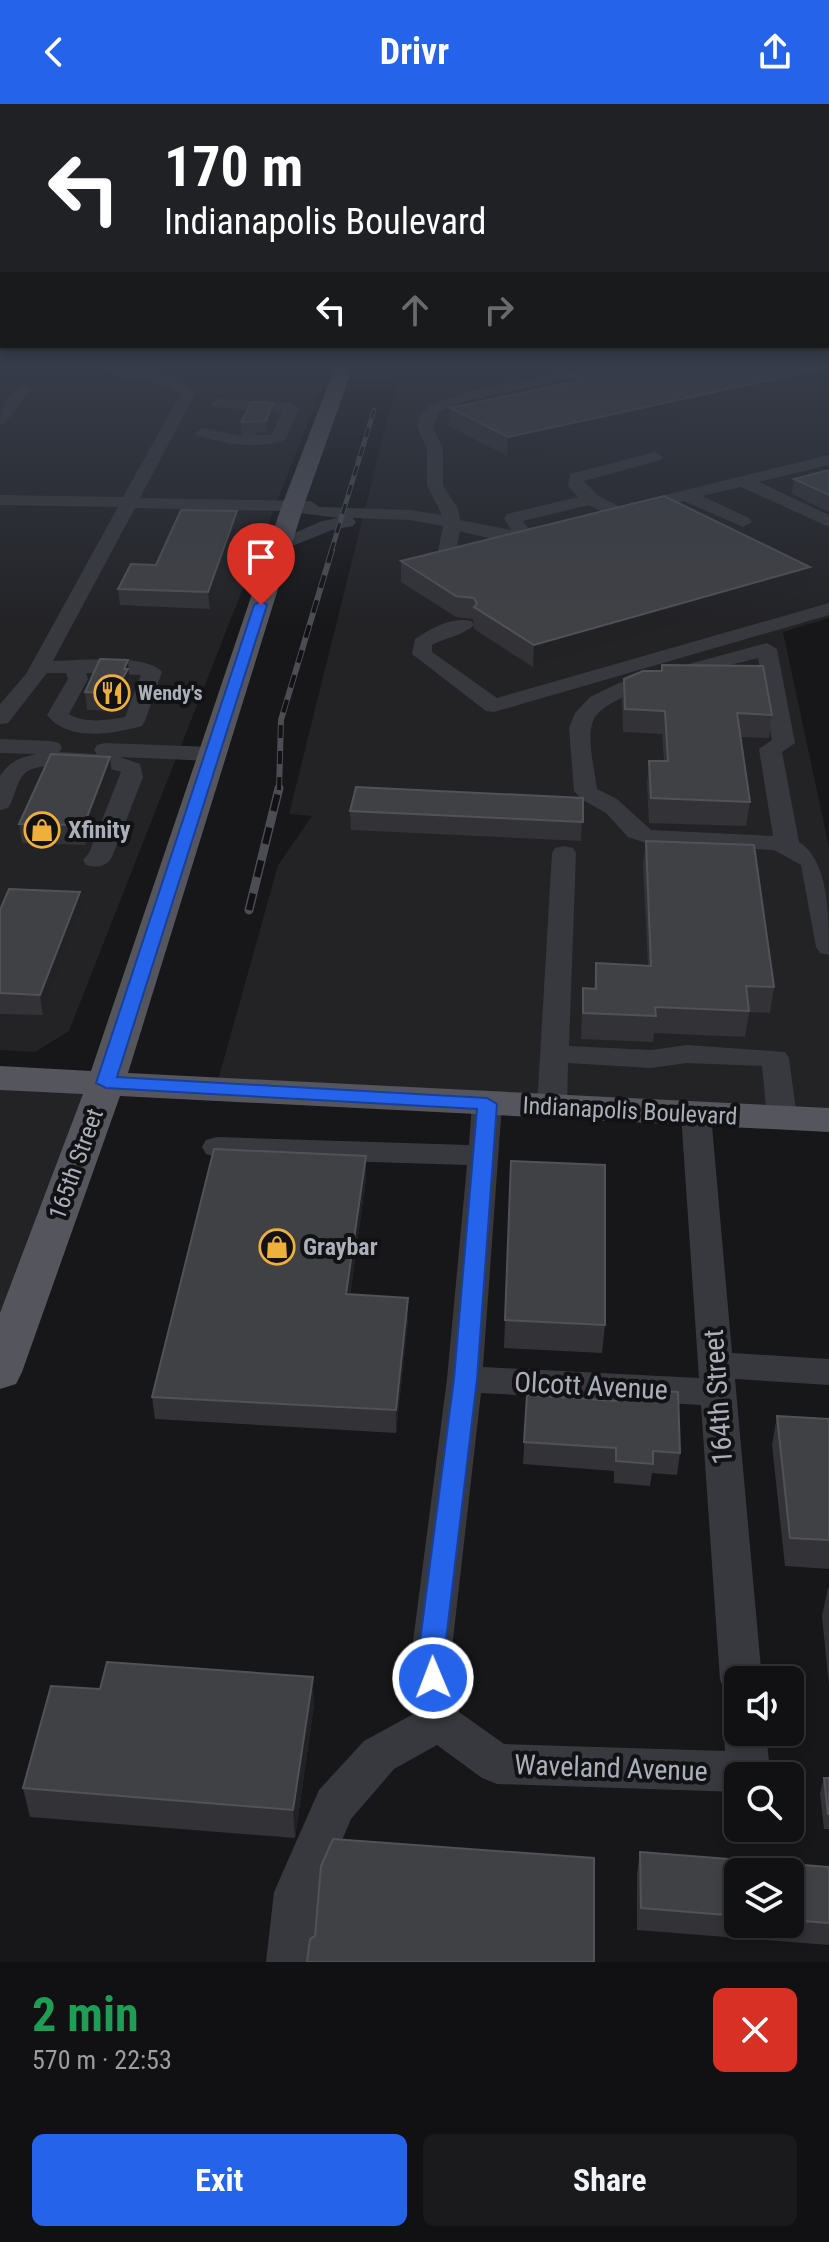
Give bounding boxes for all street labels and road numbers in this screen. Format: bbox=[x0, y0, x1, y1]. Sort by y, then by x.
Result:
street label: Indianapolis Boulevard bbox=[522, 1091, 738, 1131]
street label: 165th Street bbox=[43, 1105, 109, 1223]
street label: 164th Street bbox=[697, 1328, 739, 1466]
street label: Olcott Avenue bbox=[513, 1365, 669, 1407]
street label: Waveland Avenue bbox=[514, 1748, 708, 1788]

